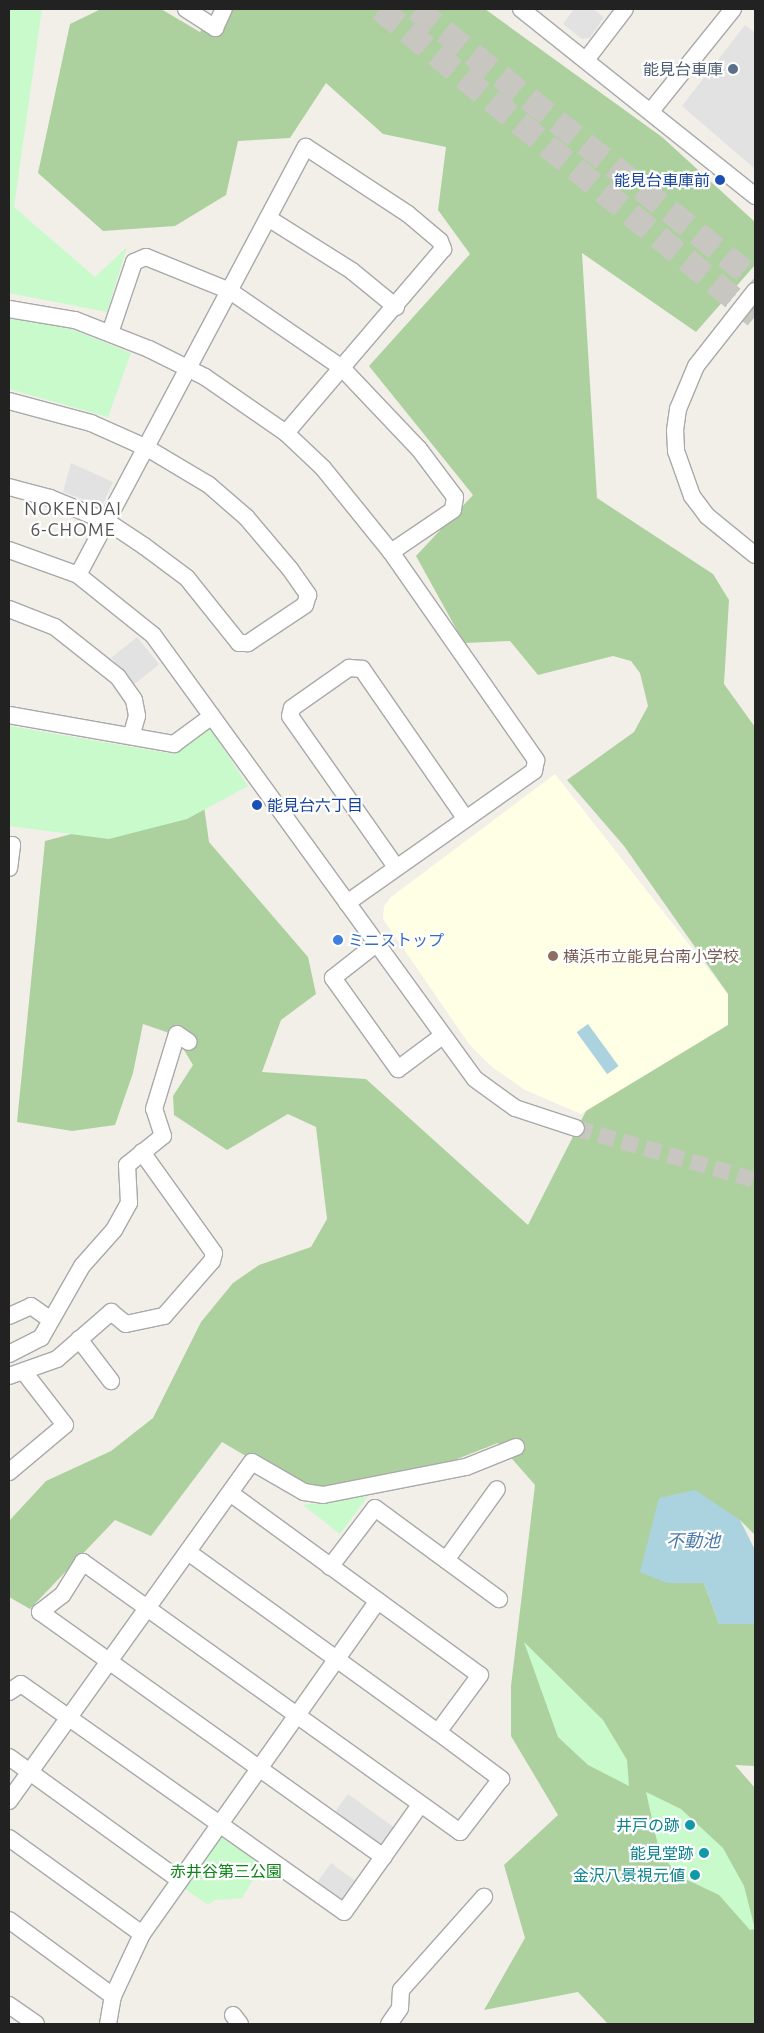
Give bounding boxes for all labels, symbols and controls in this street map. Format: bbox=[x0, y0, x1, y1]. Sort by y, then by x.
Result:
place label: 能見台車庫 bbox=[643, 59, 723, 79]
marker: 能見台車庫 bbox=[727, 63, 739, 75]
place label: 能見台車庫前 bbox=[614, 170, 710, 190]
marker: 能見台車庫前 bbox=[714, 174, 726, 186]
district label: NOKENDAI 6-CHOME bbox=[23, 498, 123, 540]
place label: 能見台六丁目 bbox=[267, 795, 363, 815]
marker: 能見台六丁目 bbox=[251, 799, 263, 811]
place label: ミニストップ bbox=[348, 930, 444, 950]
marker: ミニストップ bbox=[332, 934, 344, 946]
place label: 横浜市立能見台南小学校 bbox=[563, 946, 739, 966]
marker: 横浜市立能見台南小学校 bbox=[547, 950, 559, 962]
water label: 不動池 bbox=[666, 1529, 720, 1551]
place label: 井戸の跡 bbox=[616, 1815, 680, 1835]
marker: 井戸の跡 bbox=[684, 1819, 696, 1831]
place label: 能見堂跡 bbox=[630, 1843, 694, 1863]
marker: 能見堂跡 bbox=[698, 1847, 710, 1859]
park label: 赤井谷第三公園 bbox=[170, 1861, 282, 1881]
place label: 金沢八景視元値 bbox=[573, 1865, 685, 1885]
marker: 金沢八景視元値 bbox=[689, 1869, 701, 1881]

